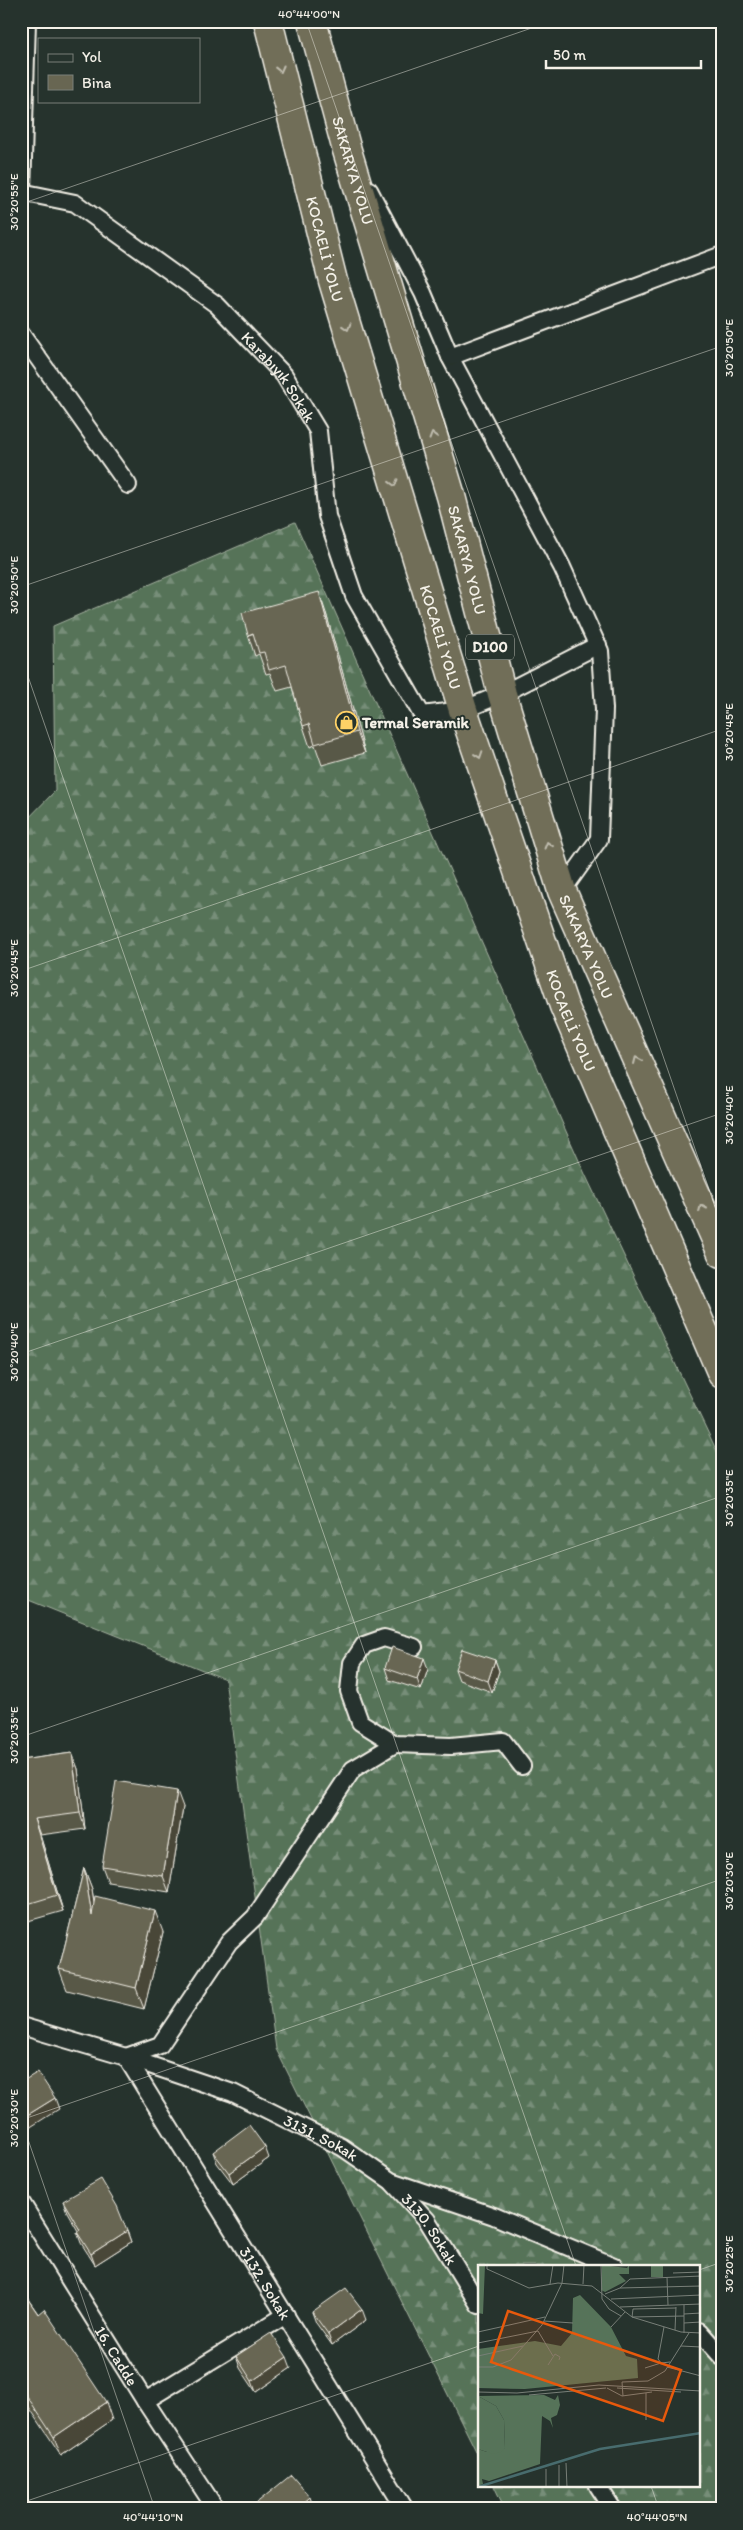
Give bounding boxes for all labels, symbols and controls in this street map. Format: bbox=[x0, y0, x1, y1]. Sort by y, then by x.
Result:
text: 40°44'00"N bbox=[278, 7, 340, 21]
legend bbox=[38, 38, 200, 102]
scale bar bbox=[546, 38, 700, 70]
text: 50 m bbox=[553, 46, 586, 64]
text: Yol bbox=[82, 48, 102, 66]
one-way arrow bbox=[274, 64, 285, 73]
text: Bina bbox=[82, 74, 112, 92]
street label: SAKARYA YOLU bbox=[329, 114, 378, 227]
text: 30°20'55"E bbox=[7, 173, 21, 231]
street label: KOCAELİ YOLU bbox=[303, 194, 348, 304]
text: 30°20'50"E bbox=[722, 319, 736, 377]
one-way arrow bbox=[342, 323, 352, 331]
street label: Karabıyık Sokak bbox=[238, 327, 320, 426]
one-way arrow bbox=[428, 432, 438, 441]
one-way arrow bbox=[389, 478, 399, 487]
street label: SAKARYA YOLU bbox=[444, 503, 491, 616]
text: 30°20'50"E bbox=[7, 556, 21, 614]
street label: KOCAELİ YOLU bbox=[416, 583, 466, 691]
road number: D100 bbox=[466, 634, 514, 660]
text: 30°20'45"E bbox=[722, 703, 736, 761]
shop icon: Termal Seramik bbox=[334, 710, 358, 734]
place label: Termal Seramik bbox=[361, 713, 470, 732]
one-way arrow bbox=[473, 750, 483, 759]
one-way arrow bbox=[544, 841, 554, 849]
street label: SAKARYA YOLU bbox=[555, 892, 618, 1001]
text: 30°20'45"E bbox=[7, 939, 21, 997]
street label: KOCAELİ YOLU bbox=[543, 967, 600, 1074]
one-way arrow bbox=[632, 1056, 643, 1065]
text: 30°20'40"E bbox=[722, 1085, 736, 1145]
one-way arrow bbox=[698, 1204, 709, 1213]
text: 30°20'40"E bbox=[7, 1322, 21, 1382]
text: 30°20'35"E bbox=[722, 1469, 736, 1527]
text: 30°20'35"E bbox=[7, 1706, 21, 1764]
text: 30°20'30"E bbox=[722, 1851, 736, 1910]
text: 30°20'30"E bbox=[7, 2088, 21, 2147]
street label: 3131. Sokak bbox=[281, 2110, 362, 2165]
street label: 3130. Sokak bbox=[398, 2189, 462, 2268]
text: 30°20'25"E bbox=[722, 2235, 736, 2293]
street label: 3132. Sokak bbox=[236, 2243, 295, 2323]
inset map bbox=[478, 2265, 700, 2488]
street label: 16. Cadde bbox=[91, 2322, 143, 2389]
text: 40°44'10"N bbox=[123, 2510, 183, 2524]
text: 40°44'05"N bbox=[627, 2510, 687, 2524]

